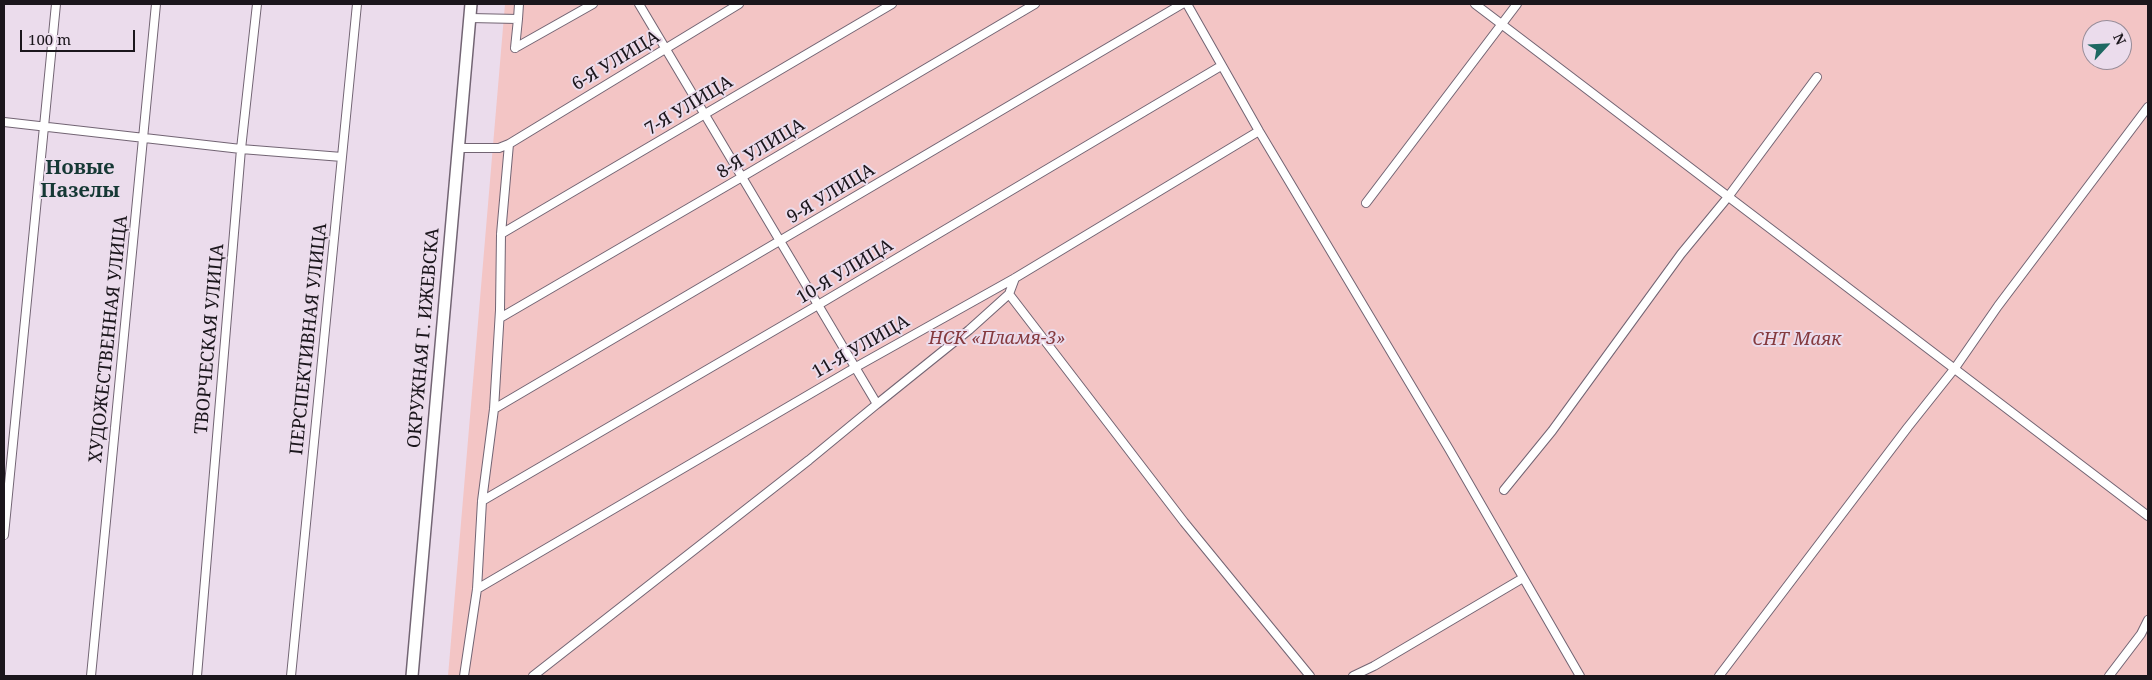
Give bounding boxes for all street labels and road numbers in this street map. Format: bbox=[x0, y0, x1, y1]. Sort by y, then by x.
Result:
street label: 6-Я УЛИЦА bbox=[568, 26, 664, 96]
street label: 7-Я УЛИЦА bbox=[641, 71, 737, 141]
street label: 8-Я УЛИЦА bbox=[713, 114, 809, 184]
street label: 9-Я УЛИЦА bbox=[783, 159, 879, 229]
street label: ХУДОЖЕСТВЕННАЯ УЛИЦА bbox=[85, 214, 133, 464]
street label: ПЕРСПЕКТИВНАЯ УЛИЦА bbox=[286, 222, 332, 456]
street label: ОКРУЖНАЯ Г. ИЖЕВСКА bbox=[404, 227, 444, 449]
street label: 10-Я УЛИЦА bbox=[793, 235, 897, 309]
street label: ТВОРЧЕСКАЯ УЛИЦА bbox=[191, 243, 229, 435]
street label: 11-Я УЛИЦА bbox=[809, 311, 913, 383]

